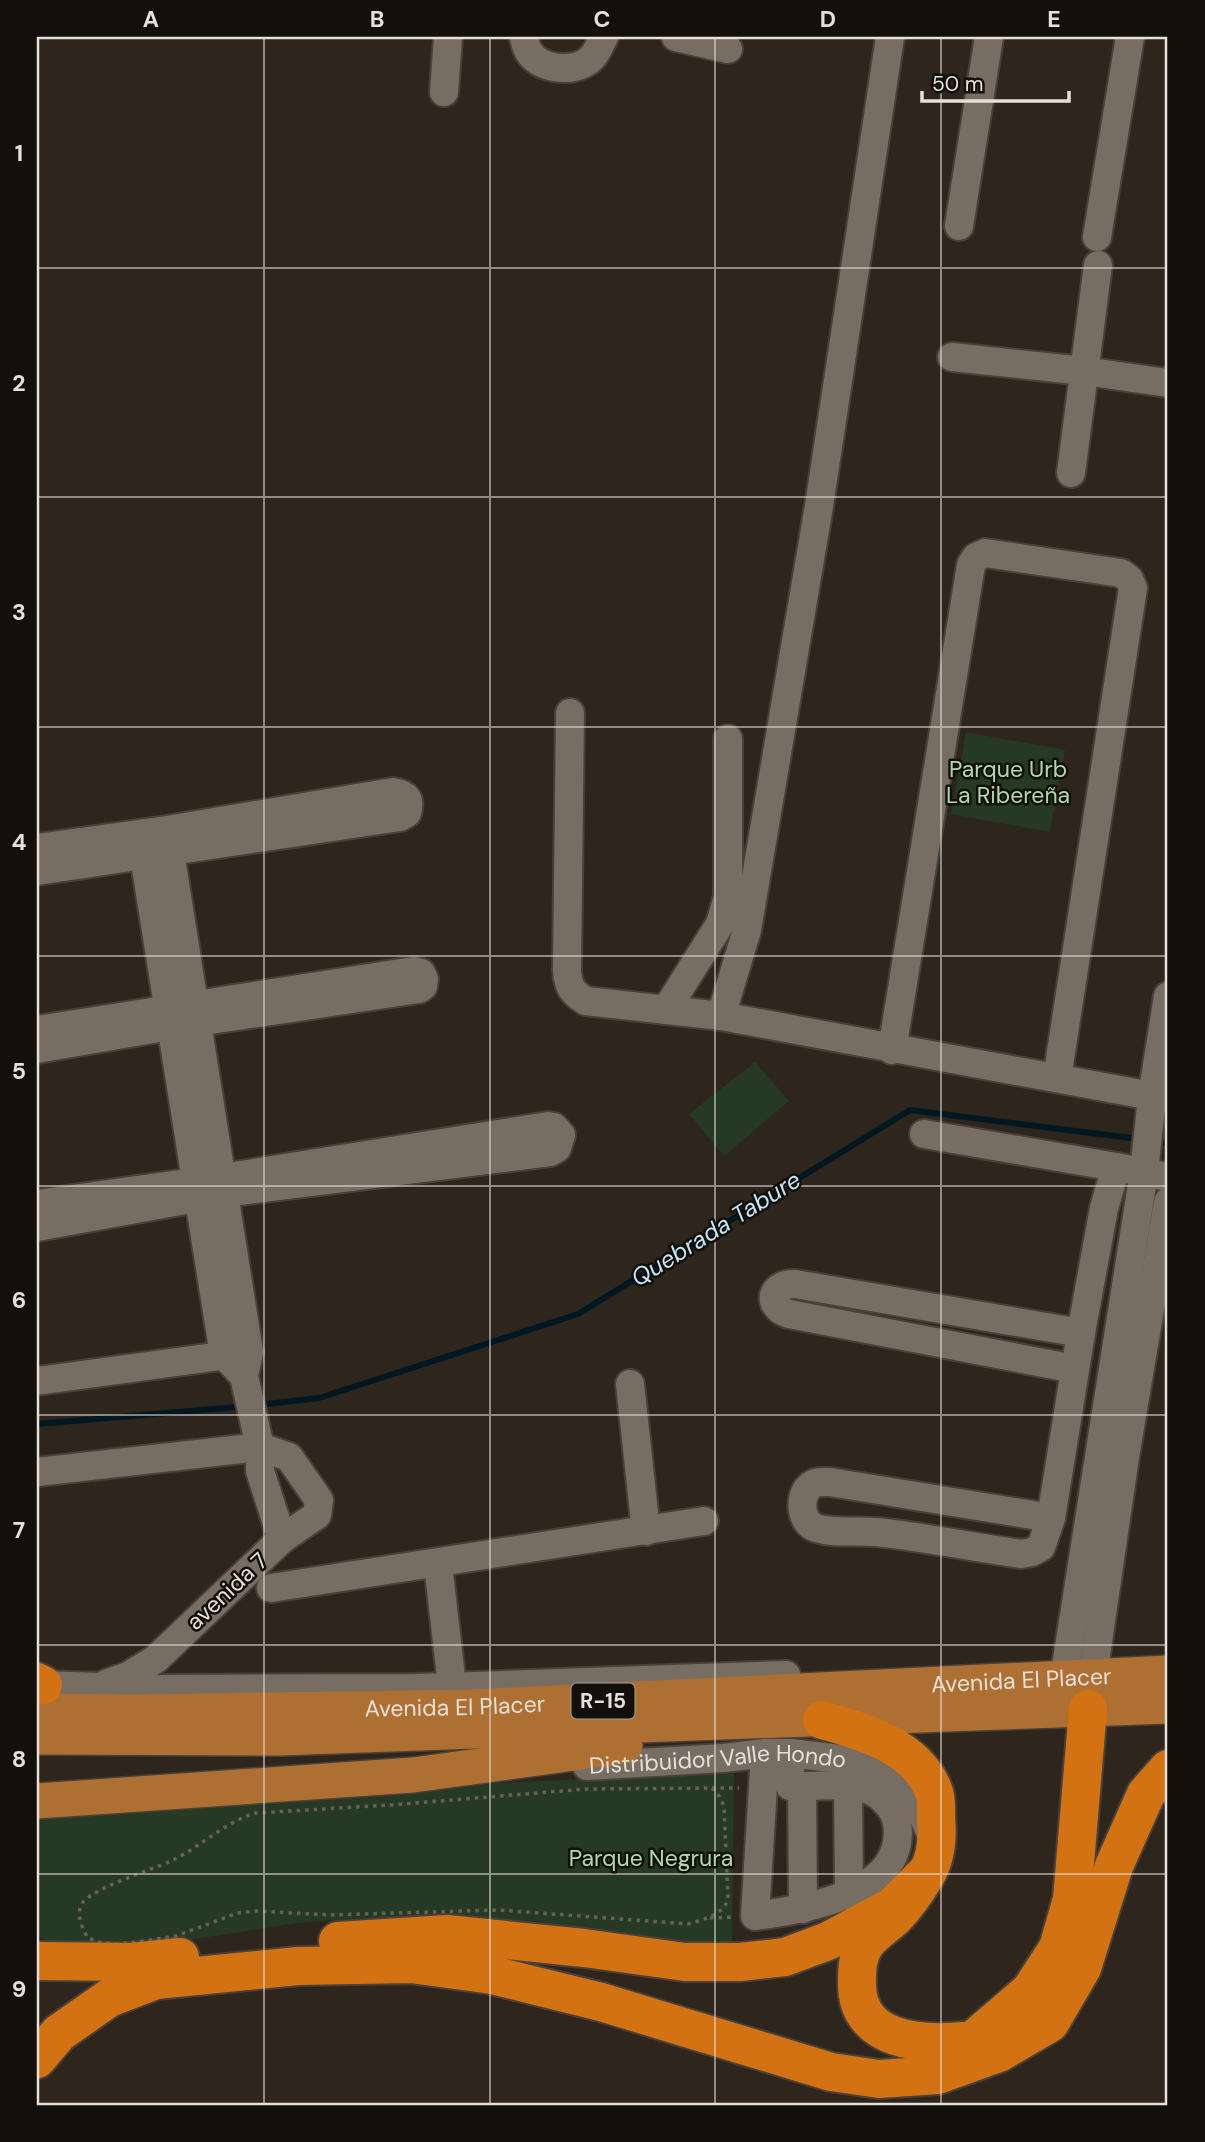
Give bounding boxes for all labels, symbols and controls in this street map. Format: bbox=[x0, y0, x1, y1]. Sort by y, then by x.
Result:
text: A bbox=[143, 4, 159, 34]
text: B bbox=[370, 4, 384, 34]
text: C bbox=[594, 4, 610, 34]
text: D bbox=[820, 4, 836, 34]
text: E bbox=[1047, 4, 1061, 34]
scale bar bbox=[922, 60, 1068, 104]
text: 50 m bbox=[932, 70, 983, 98]
text: 1 bbox=[15, 138, 23, 168]
text: 2 bbox=[12, 368, 26, 398]
text: 3 bbox=[12, 597, 26, 627]
park label: Parque Urb La Ribereña bbox=[946, 754, 1070, 810]
text: 4 bbox=[12, 827, 27, 857]
text: 5 bbox=[12, 1056, 26, 1086]
water label: Quebrada Tabure bbox=[625, 1164, 806, 1293]
text: 6 bbox=[12, 1285, 26, 1315]
text: 7 bbox=[13, 1515, 25, 1545]
street label: avenida 7 bbox=[180, 1546, 274, 1636]
street label: Avenida El Placer bbox=[930, 1661, 1112, 1700]
road number: R-15 bbox=[572, 1684, 634, 1718]
street label: Avenida El Placer bbox=[364, 1688, 546, 1724]
street label: Distribuidor Valle Hondo bbox=[588, 1738, 848, 1781]
text: 8 bbox=[12, 1744, 26, 1774]
park label: Parque Negrura bbox=[569, 1843, 733, 1873]
text: 9 bbox=[12, 1974, 26, 2004]

